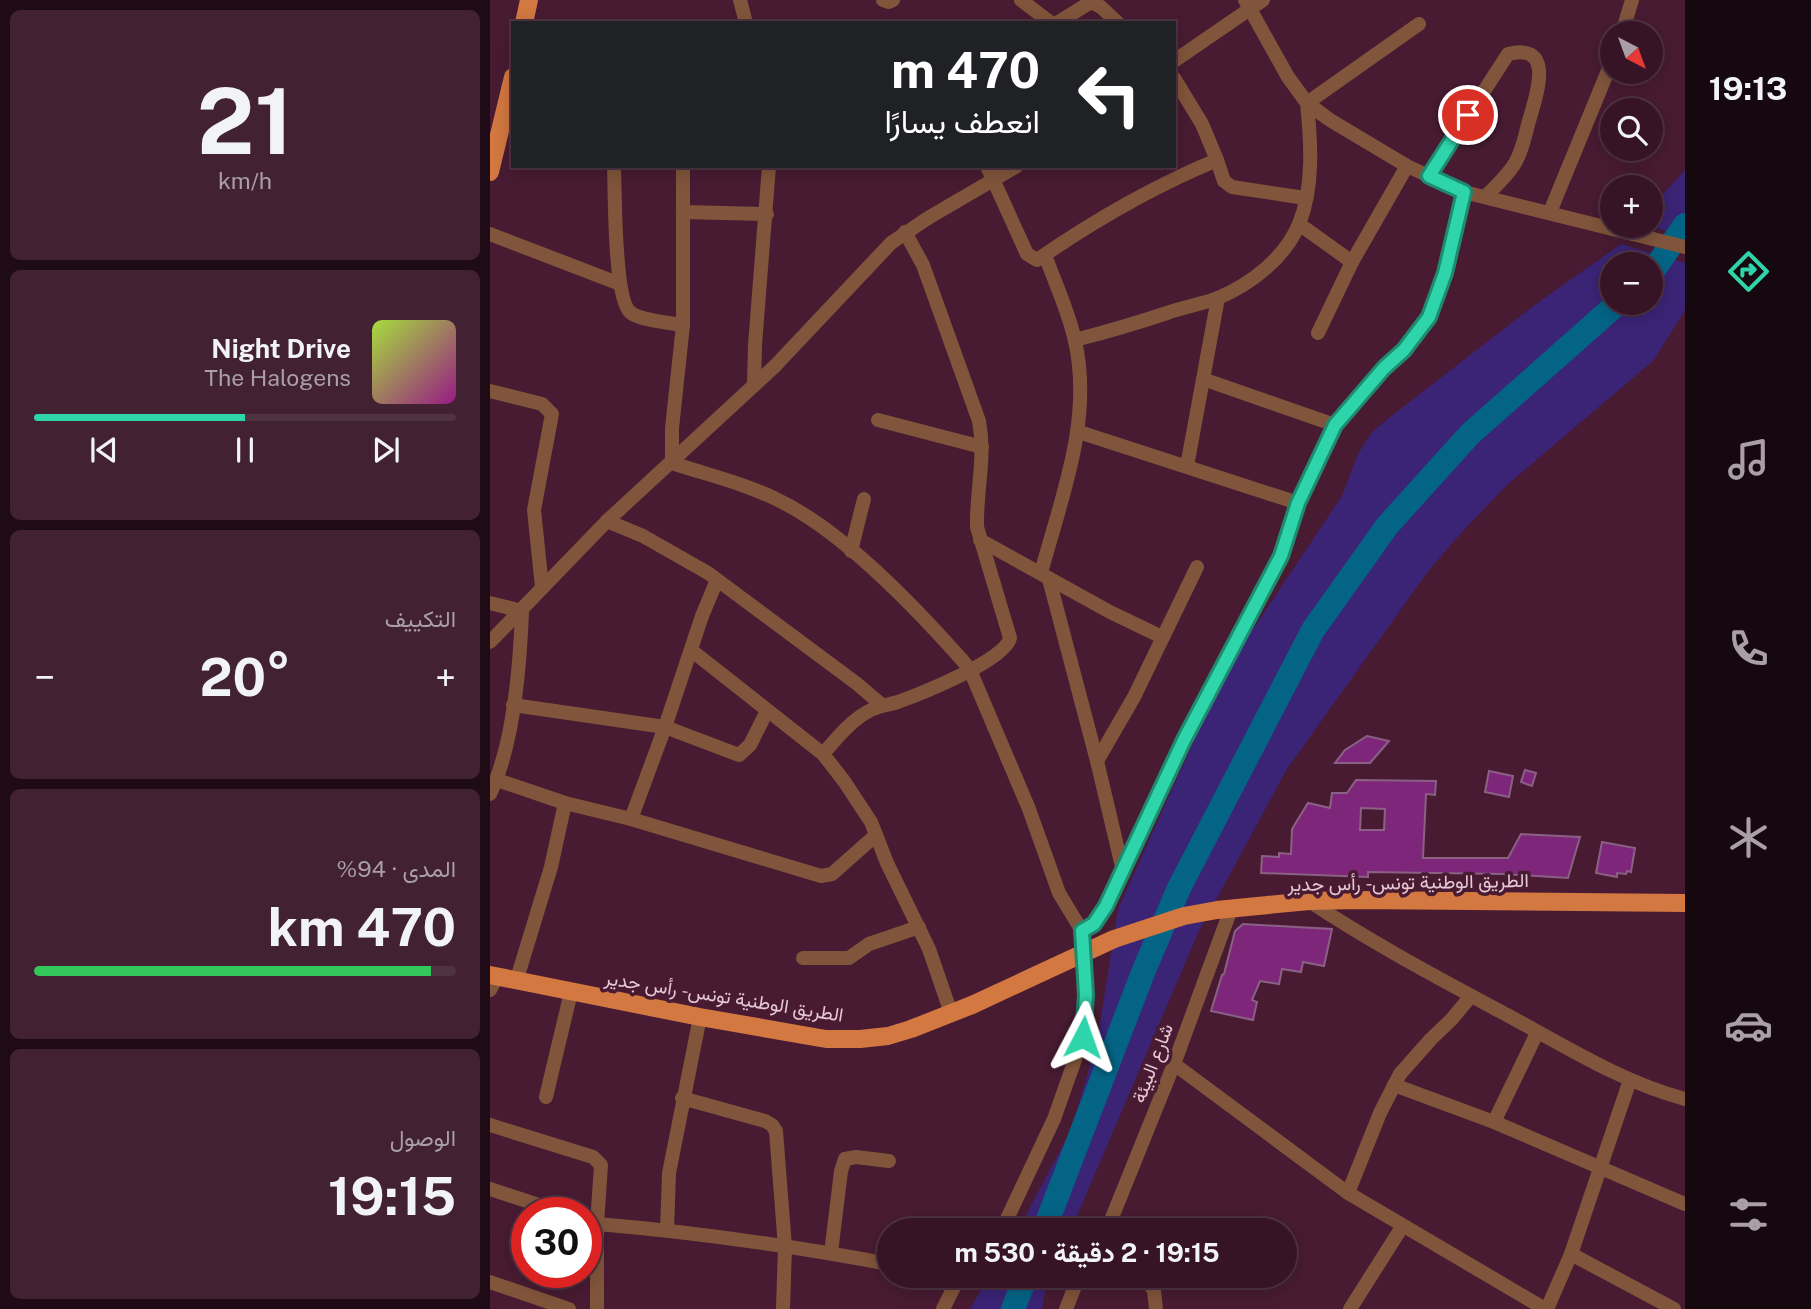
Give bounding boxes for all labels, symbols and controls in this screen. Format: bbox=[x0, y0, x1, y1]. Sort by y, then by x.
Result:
north arrow bbox=[1600, 21, 1662, 84]
map controls bbox=[1600, 21, 1663, 315]
text: 470 m bbox=[891, 41, 1040, 99]
icon: left bbox=[1064, 49, 1155, 140]
text: 21 bbox=[197, 68, 293, 174]
text: 19:13 bbox=[1709, 70, 1787, 107]
pin bbox=[1438, 85, 1498, 145]
icon: arrive bbox=[1449, 96, 1487, 134]
button: search bbox=[1600, 98, 1663, 161]
text: انعطف يسارًا bbox=[884, 103, 1040, 140]
text: km/h bbox=[218, 167, 272, 194]
button: + bbox=[1600, 175, 1663, 238]
icon: directions bbox=[1724, 247, 1773, 296]
button: − bbox=[1600, 252, 1663, 315]
text: Night Drive bbox=[211, 333, 351, 364]
text: The Halogens bbox=[204, 364, 351, 391]
icon: previous bbox=[85, 431, 123, 469]
icon: pause bbox=[226, 431, 264, 469]
icon: next bbox=[367, 431, 405, 469]
icon: music bbox=[1724, 435, 1773, 484]
text: التكييف bbox=[385, 605, 456, 632]
icon: phone bbox=[1724, 624, 1773, 673]
text: 20° bbox=[199, 647, 291, 708]
text: − bbox=[34, 655, 55, 700]
text: + bbox=[435, 655, 456, 700]
icon: climate bbox=[1724, 813, 1773, 862]
text: المدى · 94% bbox=[337, 855, 456, 882]
street label: الطريق الوطنية تونس - رأس جدير bbox=[1286, 869, 1529, 896]
text: 470 km bbox=[268, 897, 456, 958]
street label: الطريق الوطنية تونس - رأس جدير bbox=[602, 966, 845, 1027]
position arrow bbox=[1046, 1000, 1120, 1074]
icon: car bbox=[1724, 1001, 1773, 1050]
street label: شارع البيئة bbox=[1127, 1020, 1179, 1106]
text: الوصول bbox=[390, 1124, 456, 1151]
text: 19:15 bbox=[328, 1166, 456, 1227]
icon: filters bbox=[1724, 1190, 1773, 1239]
speed limit sign: 30 bbox=[511, 1197, 602, 1288]
text: 19:15 · 2 دقيقة · 530 m bbox=[954, 1237, 1220, 1268]

